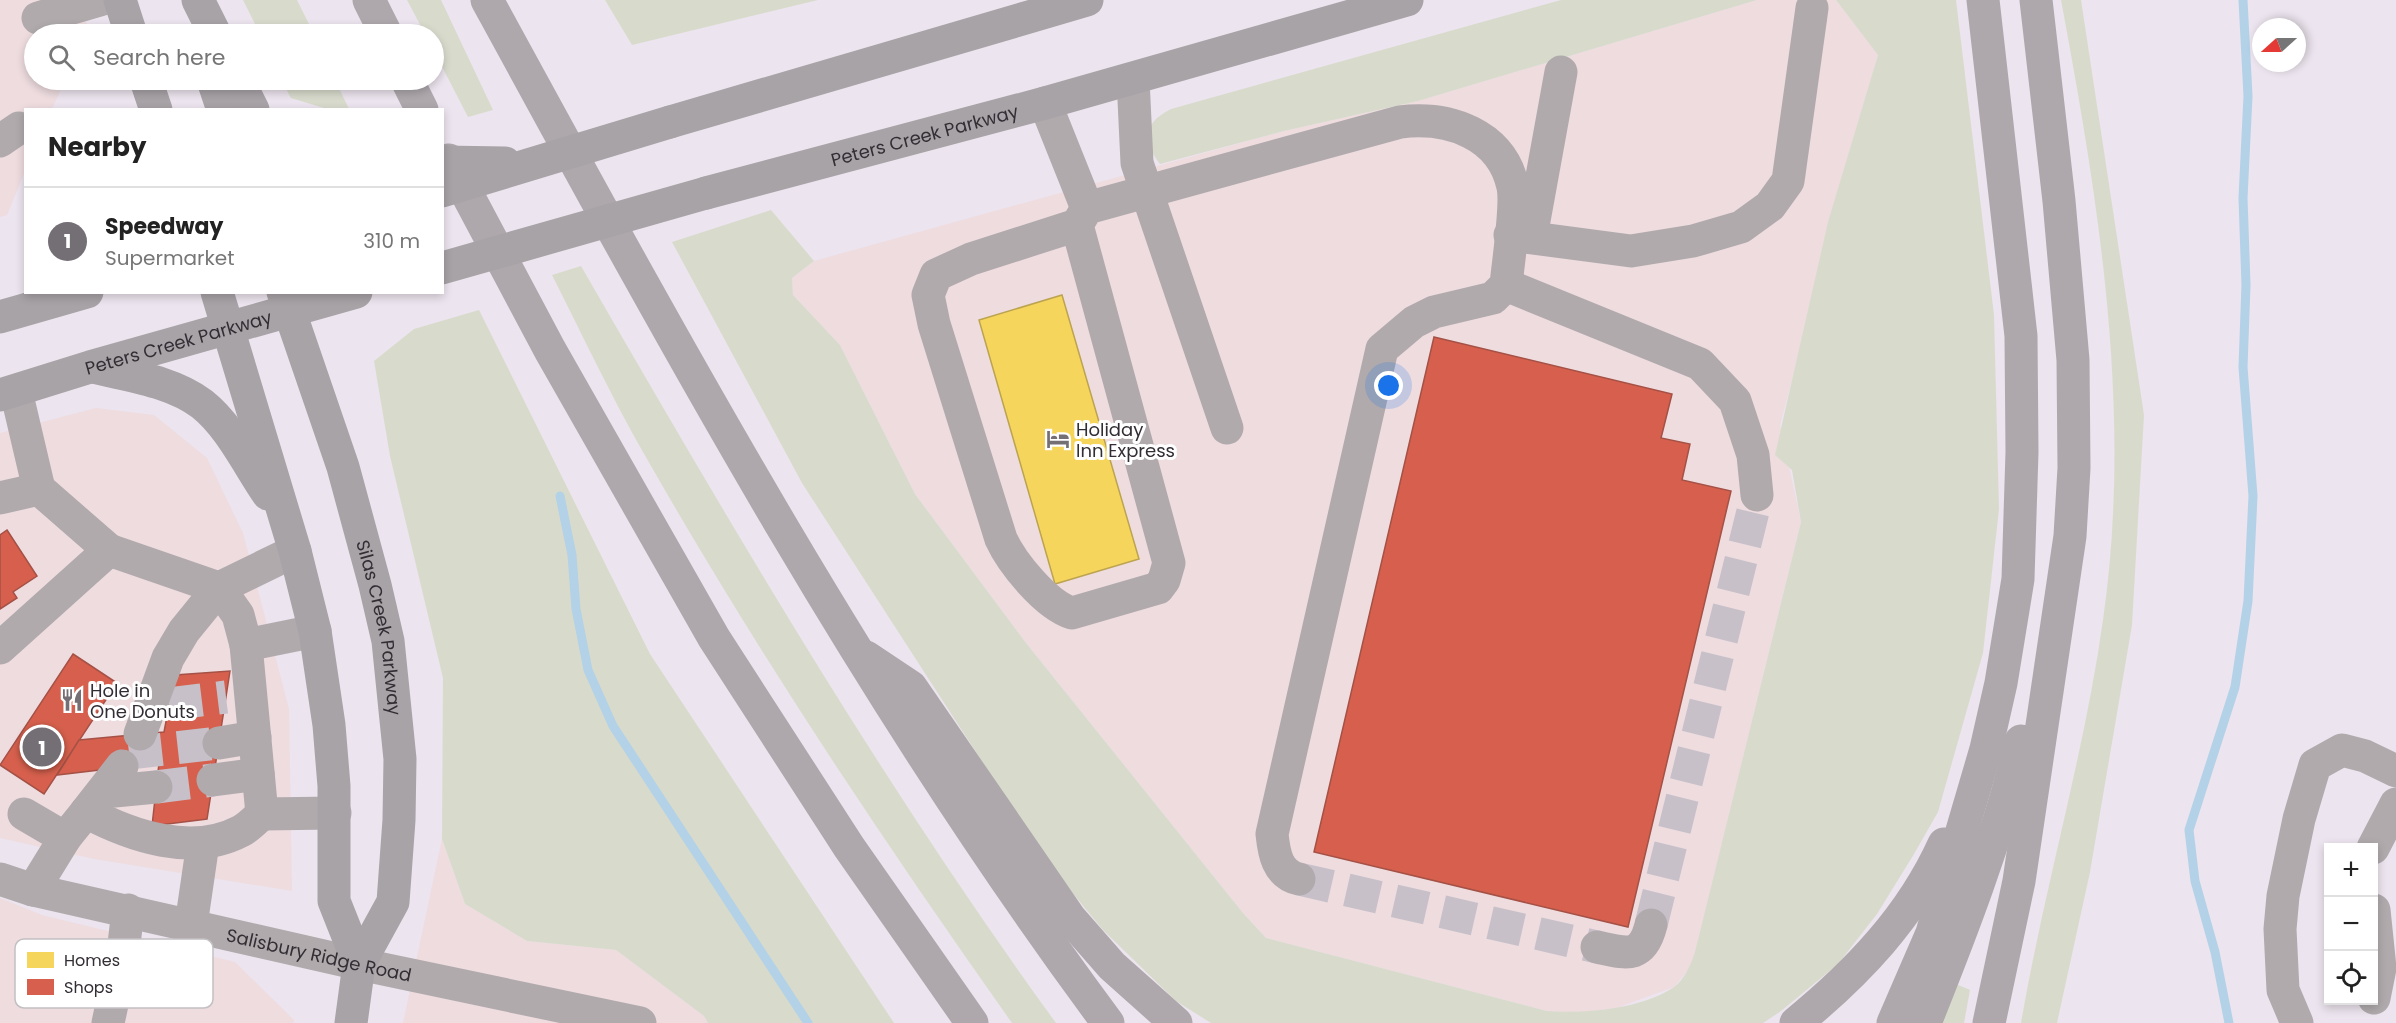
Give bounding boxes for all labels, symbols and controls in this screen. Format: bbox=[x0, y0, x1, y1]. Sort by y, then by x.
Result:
north arrow bbox=[2252, 18, 2306, 72]
search box bbox=[24, 24, 444, 90]
icon: search bbox=[45, 41, 78, 74]
text: Search here bbox=[93, 42, 226, 73]
street label: Peters Creek Parkway bbox=[828, 98, 1021, 172]
text: Nearby bbox=[48, 129, 146, 165]
text: Speedway bbox=[105, 211, 223, 242]
text: 1 bbox=[64, 227, 71, 255]
text: 310 m bbox=[363, 227, 420, 255]
text: Supermarket bbox=[105, 244, 234, 272]
street label: Peters Creek Parkway bbox=[82, 304, 275, 380]
your location bbox=[1374, 371, 1403, 400]
place label: Holiday Inn Express bbox=[1076, 417, 1175, 463]
hotel icon: Holiday Inn Express bbox=[1045, 426, 1071, 452]
street label: Silas Creek Parkway bbox=[351, 537, 408, 716]
place label: Hole in One Donuts bbox=[90, 678, 195, 724]
restaurant icon: Hole in One Donuts bbox=[59, 687, 85, 713]
pin: 1 bbox=[22, 724, 62, 770]
map controls bbox=[2324, 843, 2378, 1005]
button: + bbox=[2324, 843, 2378, 897]
button: − bbox=[2324, 897, 2378, 951]
street label: Salisbury Ridge Road bbox=[224, 922, 414, 987]
legend bbox=[15, 939, 213, 1008]
text: Homes bbox=[64, 949, 120, 972]
button: locate bbox=[2324, 951, 2378, 1005]
text: Shops bbox=[64, 976, 113, 999]

